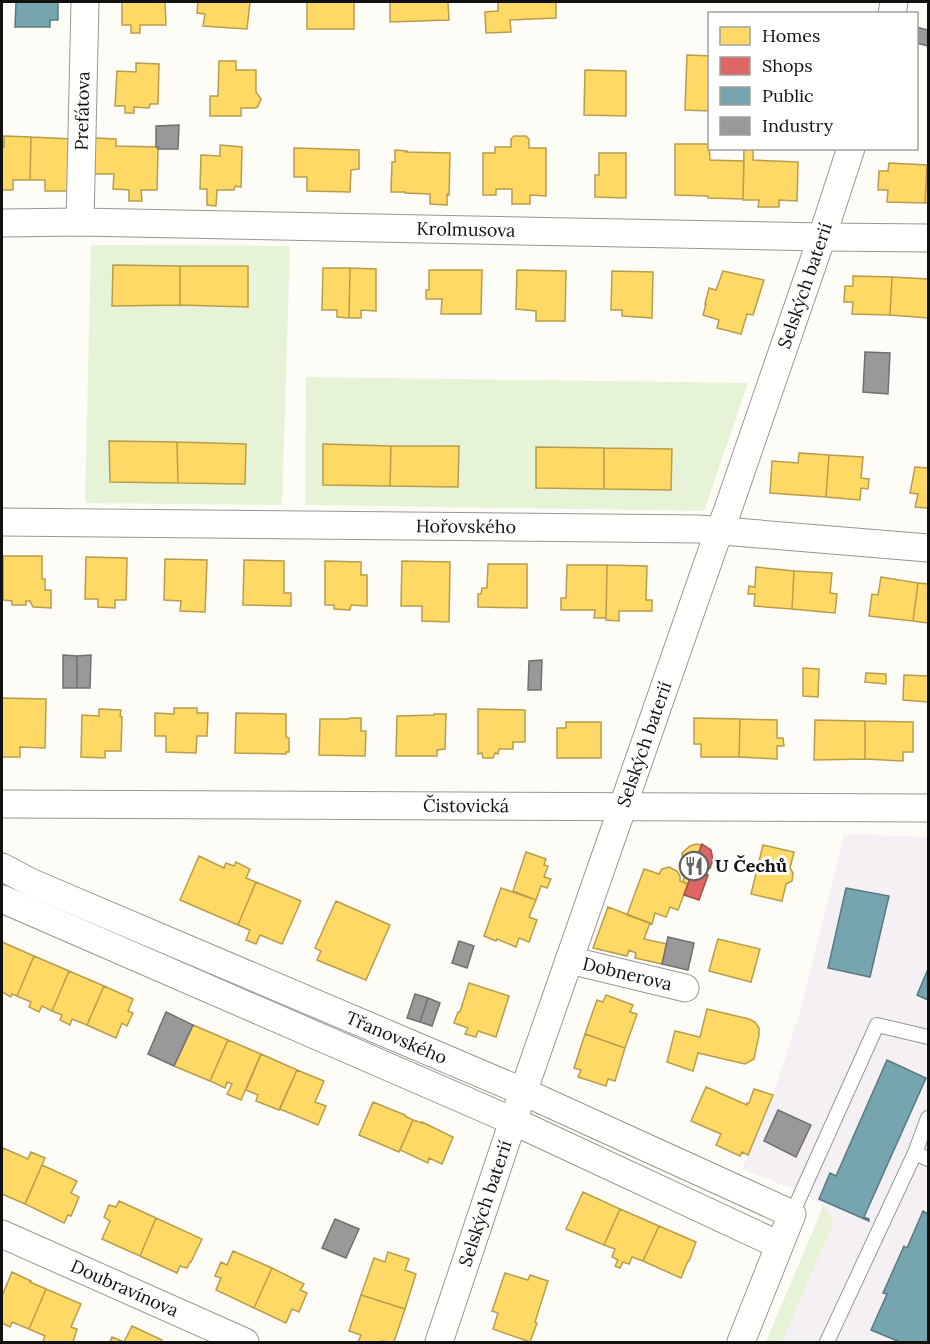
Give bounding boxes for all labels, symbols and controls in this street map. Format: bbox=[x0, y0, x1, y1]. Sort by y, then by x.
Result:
legend bbox=[708, 12, 918, 150]
text: Homes bbox=[762, 24, 820, 47]
text: Shops bbox=[762, 54, 813, 77]
street label: Prefátova bbox=[70, 71, 94, 151]
text: Public bbox=[762, 84, 814, 107]
text: Industry bbox=[762, 114, 834, 137]
street label: Krolmusova bbox=[416, 217, 516, 242]
street label: Selských baterií bbox=[772, 220, 837, 352]
street label: Hořovského bbox=[416, 514, 516, 538]
street label: Selských baterií bbox=[611, 678, 677, 810]
street label: Čistovická bbox=[423, 794, 509, 817]
restaurant icon: U Čechů bbox=[678, 850, 710, 882]
place label: U Čechů bbox=[715, 854, 787, 877]
street label: Dobnerova bbox=[580, 952, 675, 996]
street label: Třanovského bbox=[343, 1006, 451, 1069]
street label: Selských baterií bbox=[453, 1137, 517, 1269]
street label: Doubravínova bbox=[67, 1254, 182, 1322]

